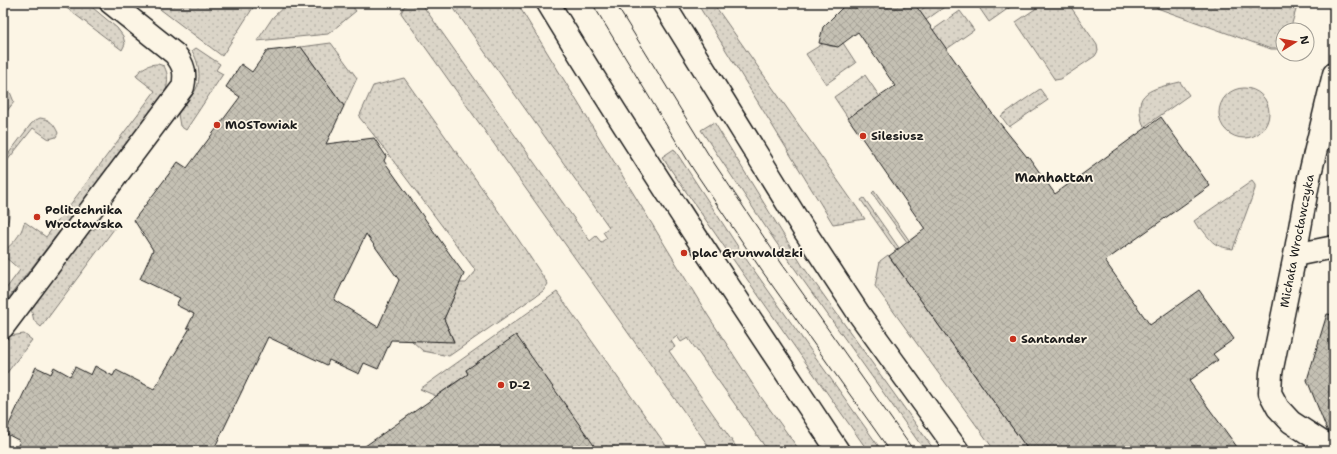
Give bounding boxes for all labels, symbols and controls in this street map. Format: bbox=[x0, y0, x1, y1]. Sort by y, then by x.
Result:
north arrow bbox=[1275, 22, 1315, 62]
text: N bbox=[1296, 34, 1313, 46]
place label: MOSTowiak bbox=[225, 117, 298, 133]
marker: MOSTowiak bbox=[212, 120, 222, 130]
place label: Silesiusz bbox=[871, 128, 924, 144]
marker: Silesiusz bbox=[858, 131, 868, 141]
district label: Manhattan bbox=[1015, 169, 1094, 186]
street label: Michała Wrocławczyka bbox=[1276, 172, 1318, 309]
place label: Politechnika Wrocławska bbox=[45, 202, 124, 232]
marker: Politechnika Wrocławska bbox=[32, 212, 42, 222]
place label: plac Grunwaldzki bbox=[692, 245, 803, 261]
marker: plac Grunwaldzki bbox=[679, 248, 689, 258]
place label: Santander bbox=[1021, 331, 1088, 347]
marker: Santander bbox=[1008, 334, 1018, 344]
place label: D-2 bbox=[509, 377, 531, 393]
marker: D-2 bbox=[496, 380, 506, 390]

